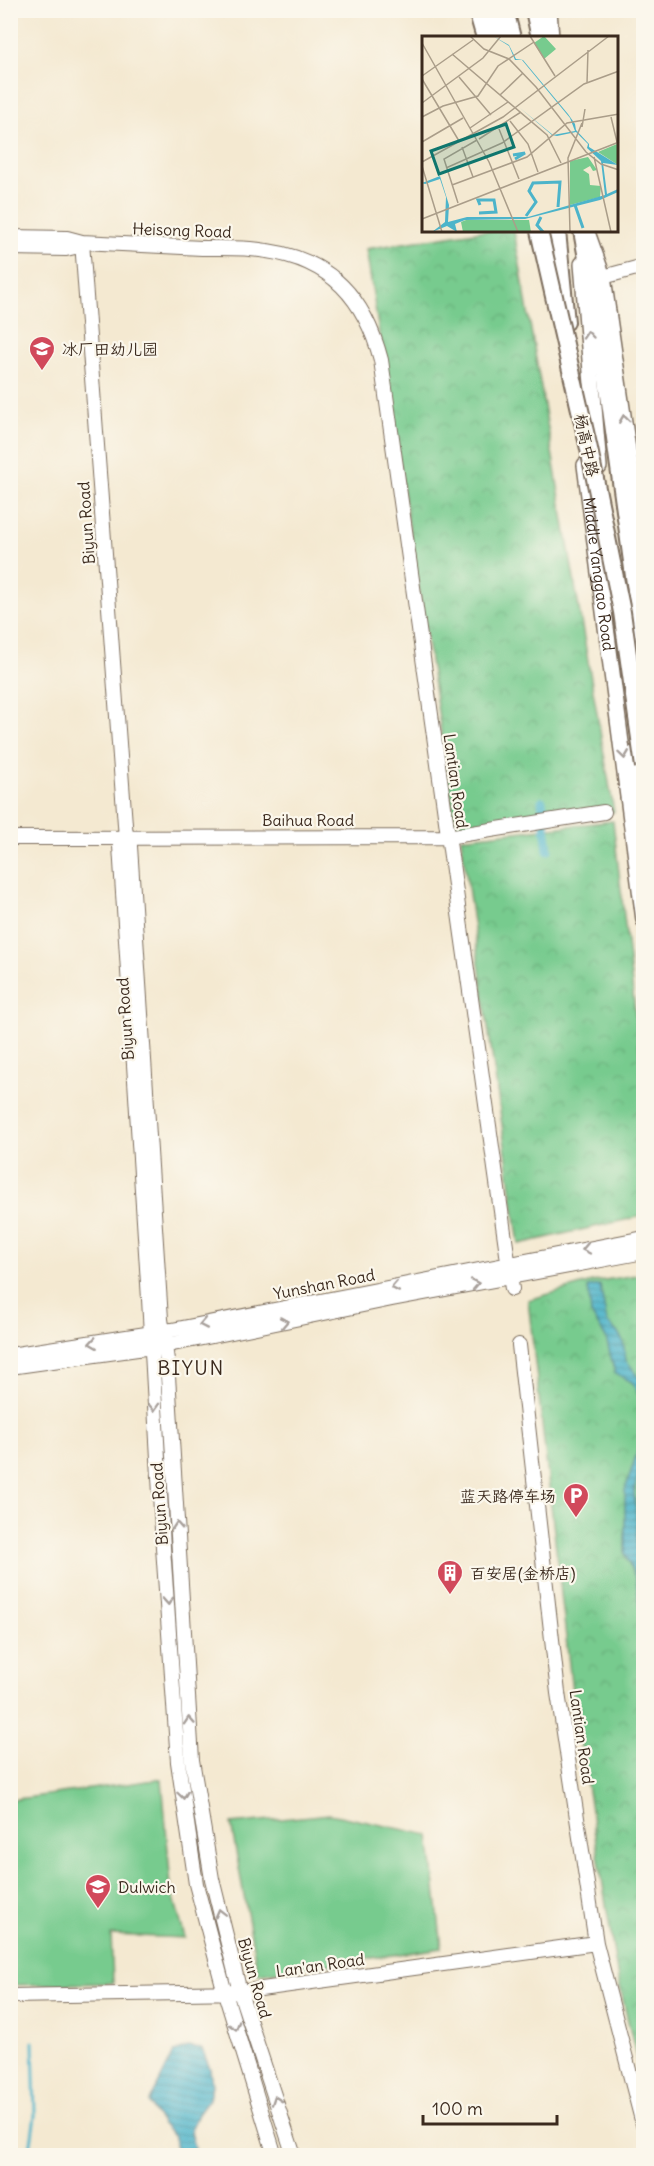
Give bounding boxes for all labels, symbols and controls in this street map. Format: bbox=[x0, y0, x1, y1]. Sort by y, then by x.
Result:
inset map bbox=[422, 36, 618, 232]
street label: Heisong Road bbox=[132, 218, 232, 242]
one-way arrow bbox=[582, 331, 595, 340]
school or university icon: 冰厂田幼儿园 bbox=[27, 334, 57, 372]
place label: 冰厂田幼儿园 bbox=[62, 339, 158, 359]
street label: 杨高中路 bbox=[571, 412, 603, 478]
one-way arrow bbox=[618, 414, 630, 423]
street label: Biyun Road bbox=[73, 481, 99, 565]
street label: Middle Yanggao Road bbox=[579, 496, 619, 652]
street label: Lantian Road bbox=[439, 732, 473, 830]
one-way arrow bbox=[617, 751, 629, 760]
street label: Baihua Road bbox=[262, 810, 354, 830]
street label: Biyun Road bbox=[112, 977, 138, 1061]
one-way arrow bbox=[581, 1242, 591, 1255]
street label: Yunshan Road bbox=[272, 1264, 376, 1304]
one-way arrow bbox=[470, 1278, 480, 1291]
one-way arrow bbox=[390, 1280, 400, 1293]
one-way arrow bbox=[279, 1316, 289, 1329]
one-way arrow bbox=[199, 1317, 209, 1330]
one-way arrow bbox=[89, 1336, 98, 1348]
district label: BIYUN bbox=[157, 1355, 225, 1380]
one-way arrow bbox=[148, 1402, 161, 1411]
street label: Biyun Road bbox=[146, 1462, 172, 1546]
parking icon: 蓝天路停车场 bbox=[561, 1481, 591, 1519]
place label: 蓝天路停车场 bbox=[460, 1486, 556, 1506]
one-way arrow bbox=[171, 1522, 184, 1531]
building icon: 百安居(金桥店) bbox=[435, 1558, 465, 1596]
place label: 百安居(金桥店) bbox=[470, 1563, 576, 1583]
one-way arrow bbox=[161, 1597, 174, 1606]
street label: Lantian Road bbox=[565, 1688, 599, 1786]
one-way arrow bbox=[183, 1717, 196, 1726]
one-way arrow bbox=[176, 1791, 188, 1800]
school or university icon: Dulwich bbox=[83, 1872, 113, 1910]
place label: Dulwich bbox=[118, 1877, 176, 1897]
one-way arrow bbox=[215, 1908, 227, 1919]
street label: Biyun Road bbox=[234, 1935, 276, 2021]
street label: Lan'an Road bbox=[274, 1949, 366, 1981]
one-way arrow bbox=[228, 2020, 240, 2031]
scale bar bbox=[423, 2088, 556, 2126]
one-way arrow bbox=[270, 2095, 283, 2106]
text: 100 m bbox=[432, 2097, 483, 2120]

